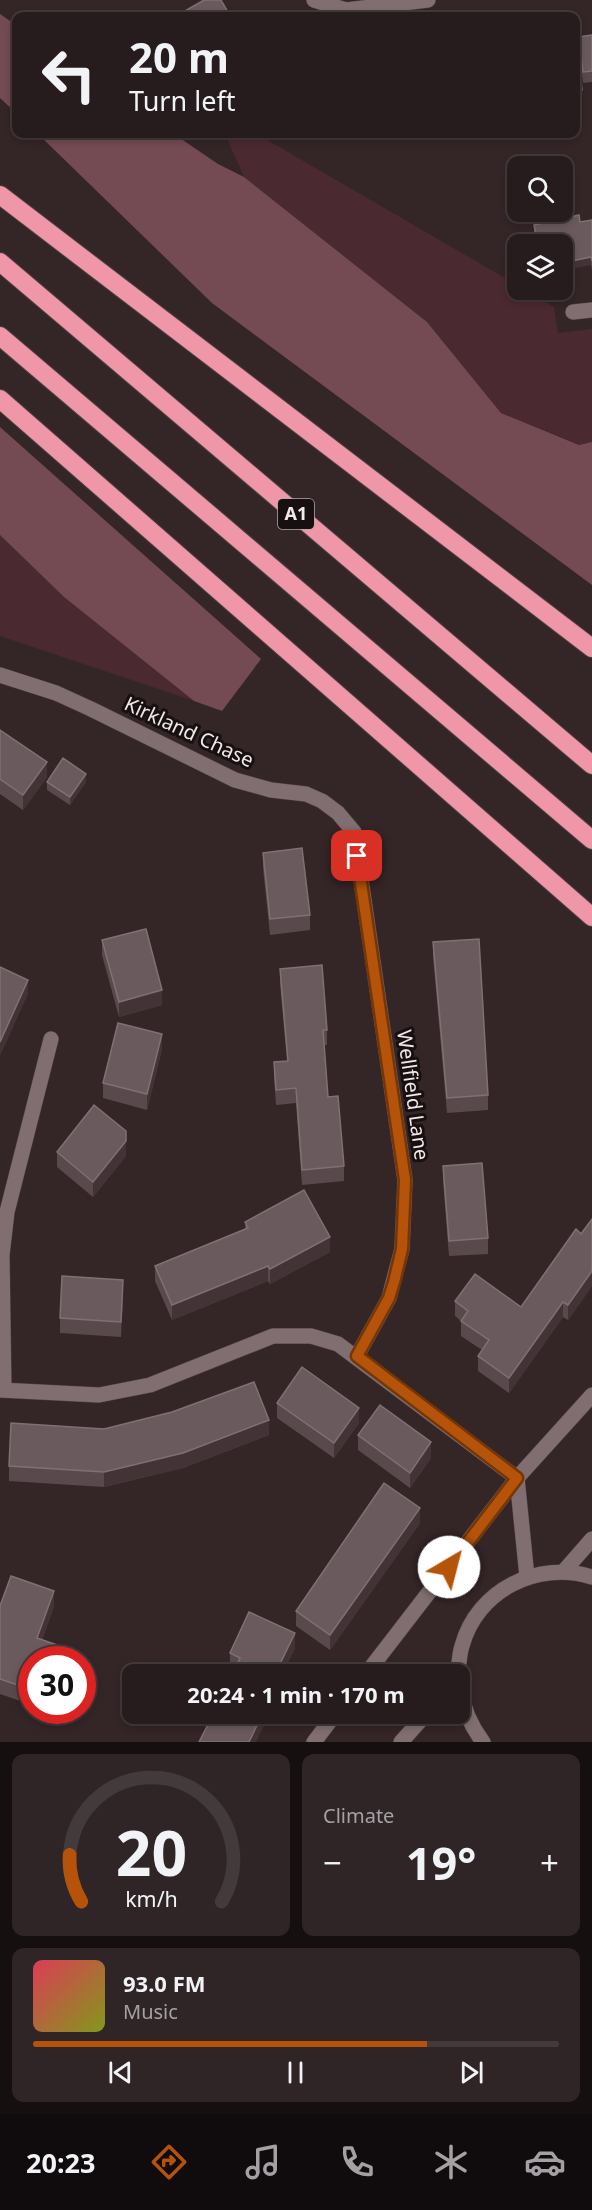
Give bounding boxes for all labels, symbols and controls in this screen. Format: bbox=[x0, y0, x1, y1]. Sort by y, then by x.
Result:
text: 20 m bbox=[129, 28, 229, 85]
icon: left bbox=[30, 36, 108, 114]
text: Turn left bbox=[129, 82, 235, 119]
map controls bbox=[507, 156, 573, 300]
button: search bbox=[507, 156, 573, 222]
button: layers bbox=[507, 234, 573, 300]
road number: A1 bbox=[278, 499, 314, 529]
street label: Kirkland Chase bbox=[120, 690, 258, 773]
pin bbox=[331, 830, 382, 881]
icon: arrive bbox=[340, 839, 373, 872]
street label: Wellfield Lane bbox=[391, 1028, 436, 1162]
position arrow bbox=[417, 1535, 481, 1599]
speed limit sign: 30 bbox=[18, 1646, 96, 1724]
text: 20:24 · 1 min · 170 m bbox=[187, 1679, 405, 1709]
text: Climate bbox=[323, 1802, 394, 1829]
text: 20 bbox=[115, 1809, 187, 1894]
text: 19° bbox=[406, 1832, 476, 1893]
text: − bbox=[323, 1840, 342, 1885]
text: + bbox=[540, 1840, 559, 1885]
text: km/h bbox=[125, 1884, 177, 1913]
text: 93.0 FM bbox=[123, 1968, 205, 1998]
text: Music bbox=[123, 1998, 178, 2025]
icon: previous bbox=[104, 2056, 137, 2089]
icon: pause bbox=[279, 2056, 312, 2089]
icon: next bbox=[455, 2056, 488, 2089]
icon: directions bbox=[148, 2141, 190, 2183]
icon: music bbox=[242, 2141, 284, 2183]
icon: phone bbox=[336, 2141, 378, 2183]
icon: climate bbox=[430, 2141, 472, 2183]
icon: car bbox=[524, 2141, 566, 2183]
text: 20:23 bbox=[26, 2144, 95, 2181]

